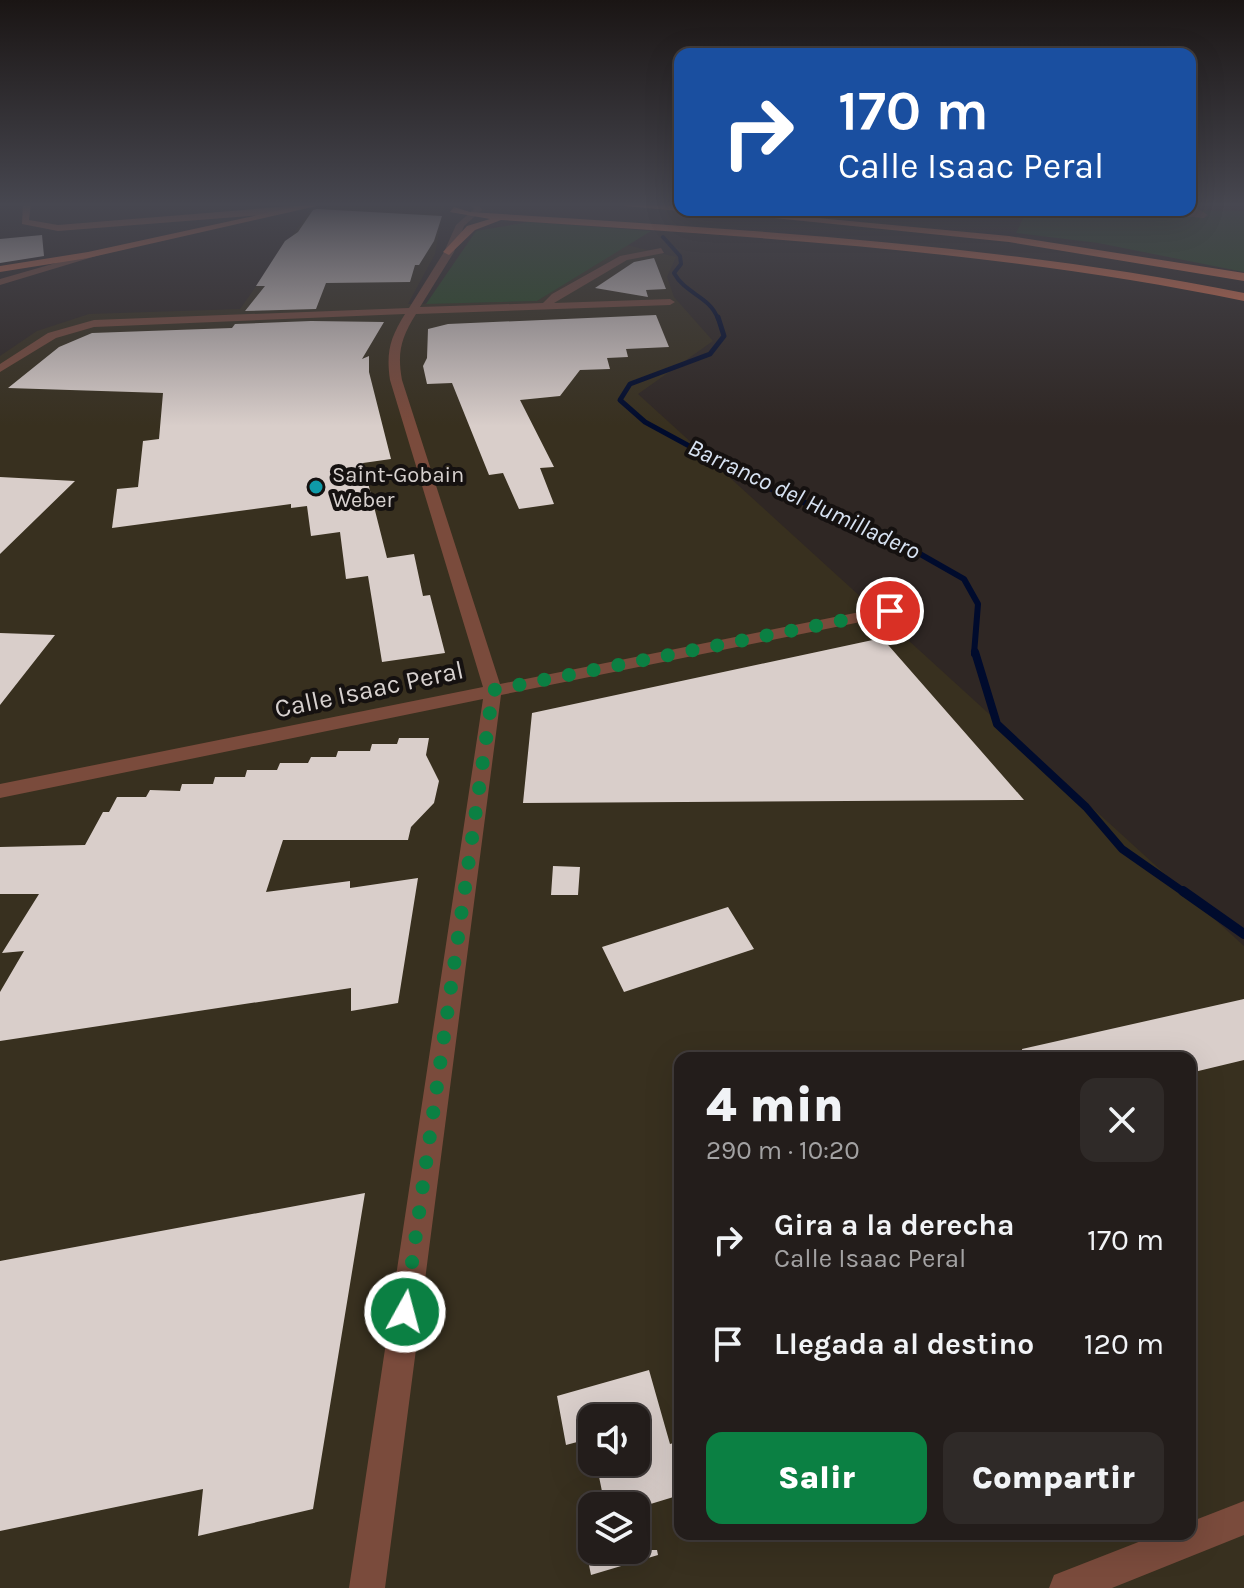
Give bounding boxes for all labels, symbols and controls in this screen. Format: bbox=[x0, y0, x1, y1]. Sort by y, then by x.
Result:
text: 170 m bbox=[838, 78, 989, 143]
icon: right bbox=[706, 80, 810, 184]
text: Calle Isaac Peral bbox=[838, 145, 1104, 187]
water label: Barranco del Humilladero bbox=[684, 433, 925, 565]
place label: Saint-Gobain Weber bbox=[332, 462, 464, 513]
marker: Saint-Gobain Weber bbox=[307, 478, 325, 496]
pin bbox=[856, 577, 924, 645]
icon: arrive bbox=[868, 589, 912, 633]
street label: Calle Isaac Peral bbox=[272, 654, 466, 725]
text: 4 min bbox=[706, 1077, 844, 1133]
button: close bbox=[1080, 1078, 1164, 1162]
text: 290 m · 10:20 bbox=[706, 1135, 860, 1166]
text: Gira a la derecha bbox=[774, 1207, 1015, 1243]
icon: right bbox=[706, 1218, 750, 1262]
text: 170 m bbox=[1087, 1222, 1164, 1258]
text: Calle Isaac Peral bbox=[774, 1243, 966, 1274]
position arrow bbox=[363, 1270, 447, 1354]
icon: arrive bbox=[706, 1322, 750, 1366]
text: Llegada al destino bbox=[774, 1326, 1034, 1362]
text: 120 m bbox=[1084, 1326, 1164, 1362]
map controls bbox=[578, 1404, 650, 1564]
button: sound bbox=[578, 1404, 650, 1476]
button: Salir bbox=[706, 1432, 927, 1524]
button: Compartir bbox=[943, 1432, 1164, 1524]
button: layers bbox=[578, 1492, 650, 1564]

